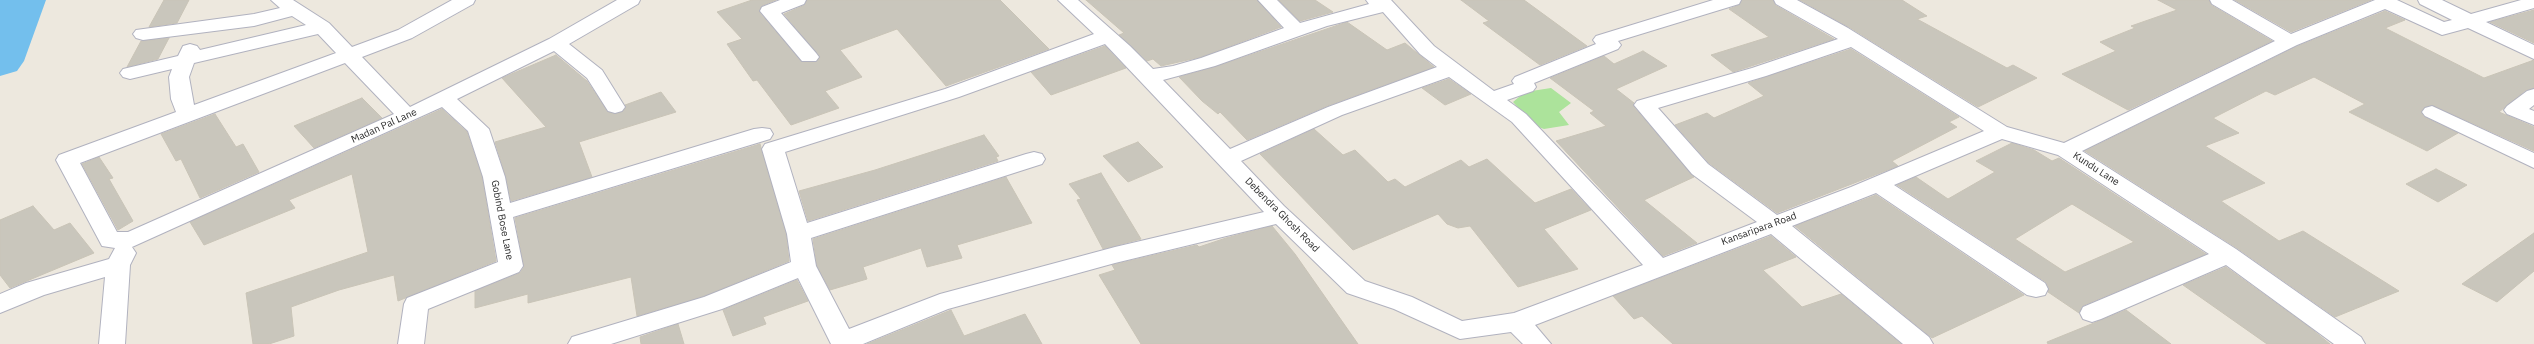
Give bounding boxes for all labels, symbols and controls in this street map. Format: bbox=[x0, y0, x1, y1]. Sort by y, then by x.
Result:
street label: Madan Pal Lane bbox=[349, 106, 419, 146]
street label: Kundu Lane bbox=[2071, 150, 2121, 188]
street label: Debendra Ghosh Road bbox=[1242, 175, 1322, 255]
street label: Gobind Bose Lane bbox=[488, 179, 516, 261]
street label: Kansaripara Road bbox=[1720, 210, 1798, 248]

